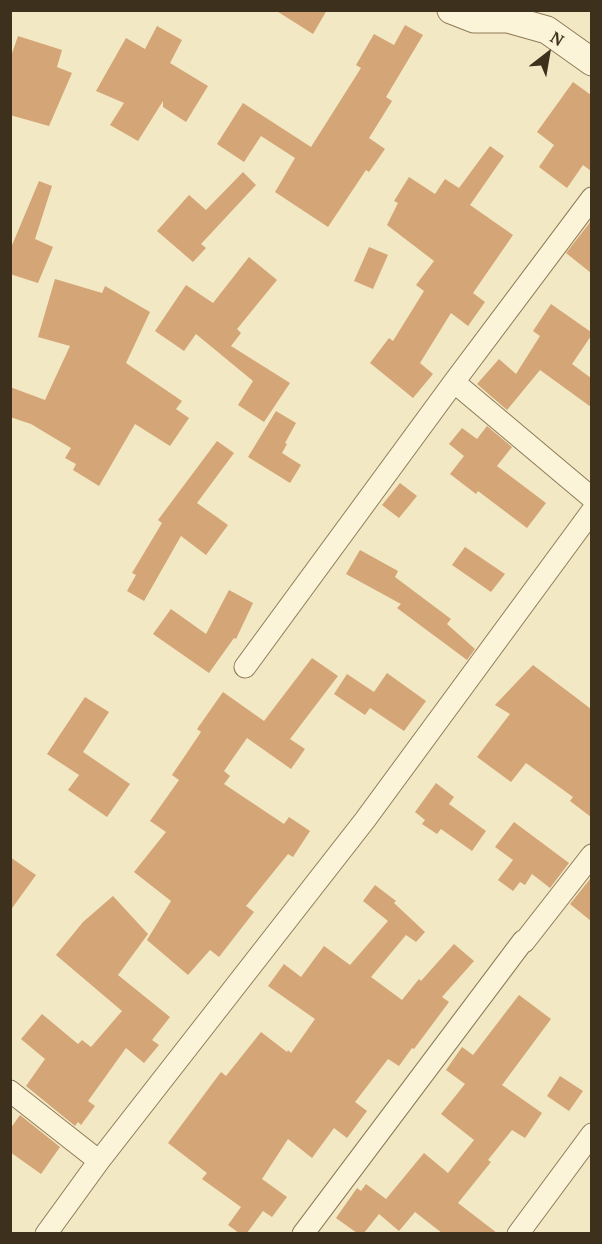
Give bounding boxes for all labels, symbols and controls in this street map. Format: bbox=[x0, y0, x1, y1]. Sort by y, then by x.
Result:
north arrow bbox=[518, 24, 578, 84]
text: N bbox=[546, 26, 568, 51]

